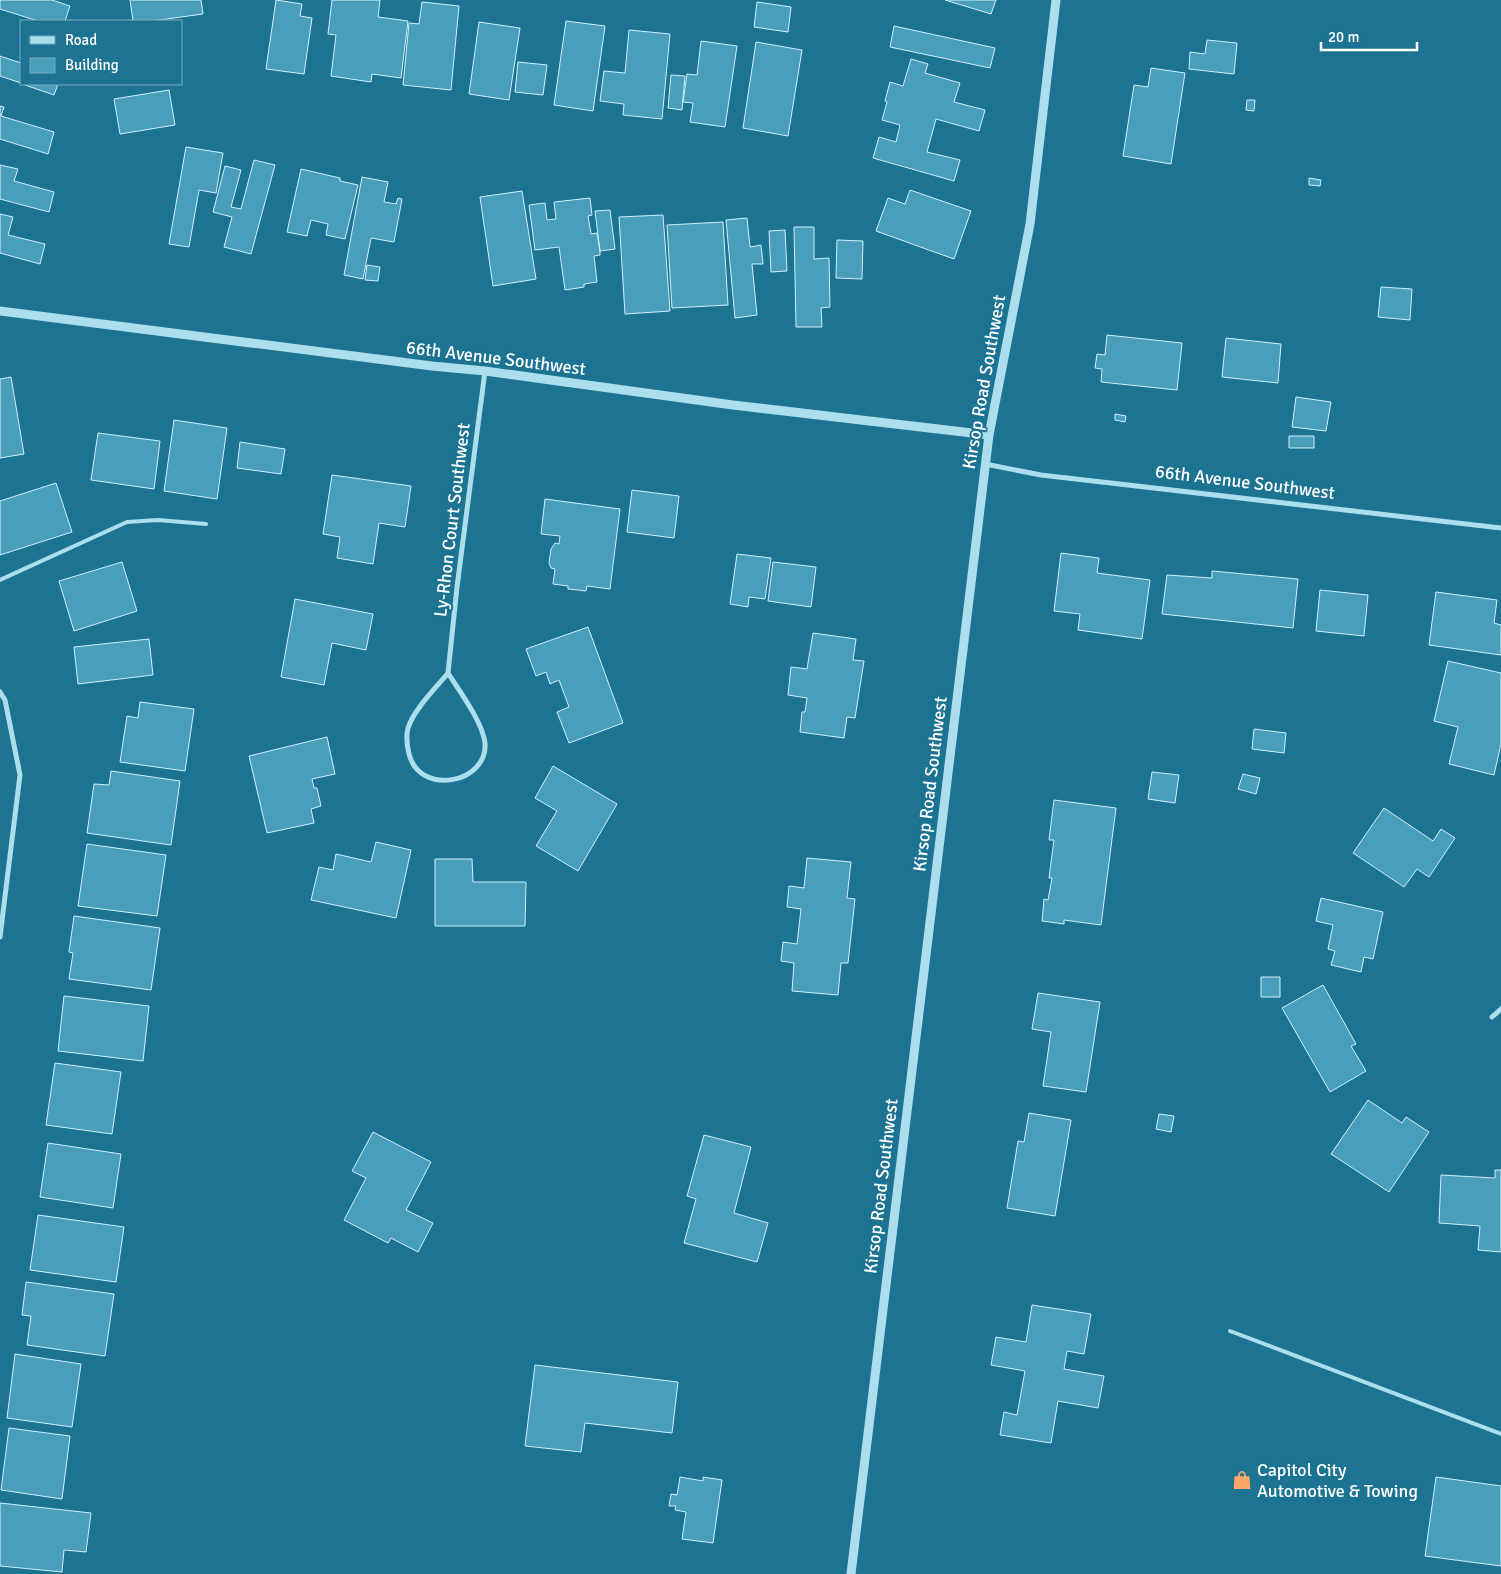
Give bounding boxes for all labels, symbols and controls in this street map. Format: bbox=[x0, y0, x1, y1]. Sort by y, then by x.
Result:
legend bbox=[20, 20, 182, 85]
scale bar bbox=[1321, 20, 1417, 52]
text: 20 m bbox=[1328, 28, 1359, 46]
text: Road bbox=[65, 31, 97, 49]
text: Building bbox=[65, 56, 119, 74]
street label: Kirsop Road Southwest bbox=[958, 293, 1010, 471]
street label: 66th Avenue Southwest bbox=[405, 336, 587, 380]
street label: Ly-Rhon Court Southwest bbox=[429, 422, 475, 618]
street label: 66th Avenue Southwest bbox=[1154, 460, 1336, 504]
street label: Kirsop Road Southwest bbox=[908, 695, 952, 873]
street label: Kirsop Road Southwest bbox=[859, 1097, 903, 1275]
place label: Capitol City Automotive & Towing bbox=[1257, 1459, 1418, 1502]
shop icon: Capitol City Automotive & Towing bbox=[1231, 1469, 1253, 1491]

